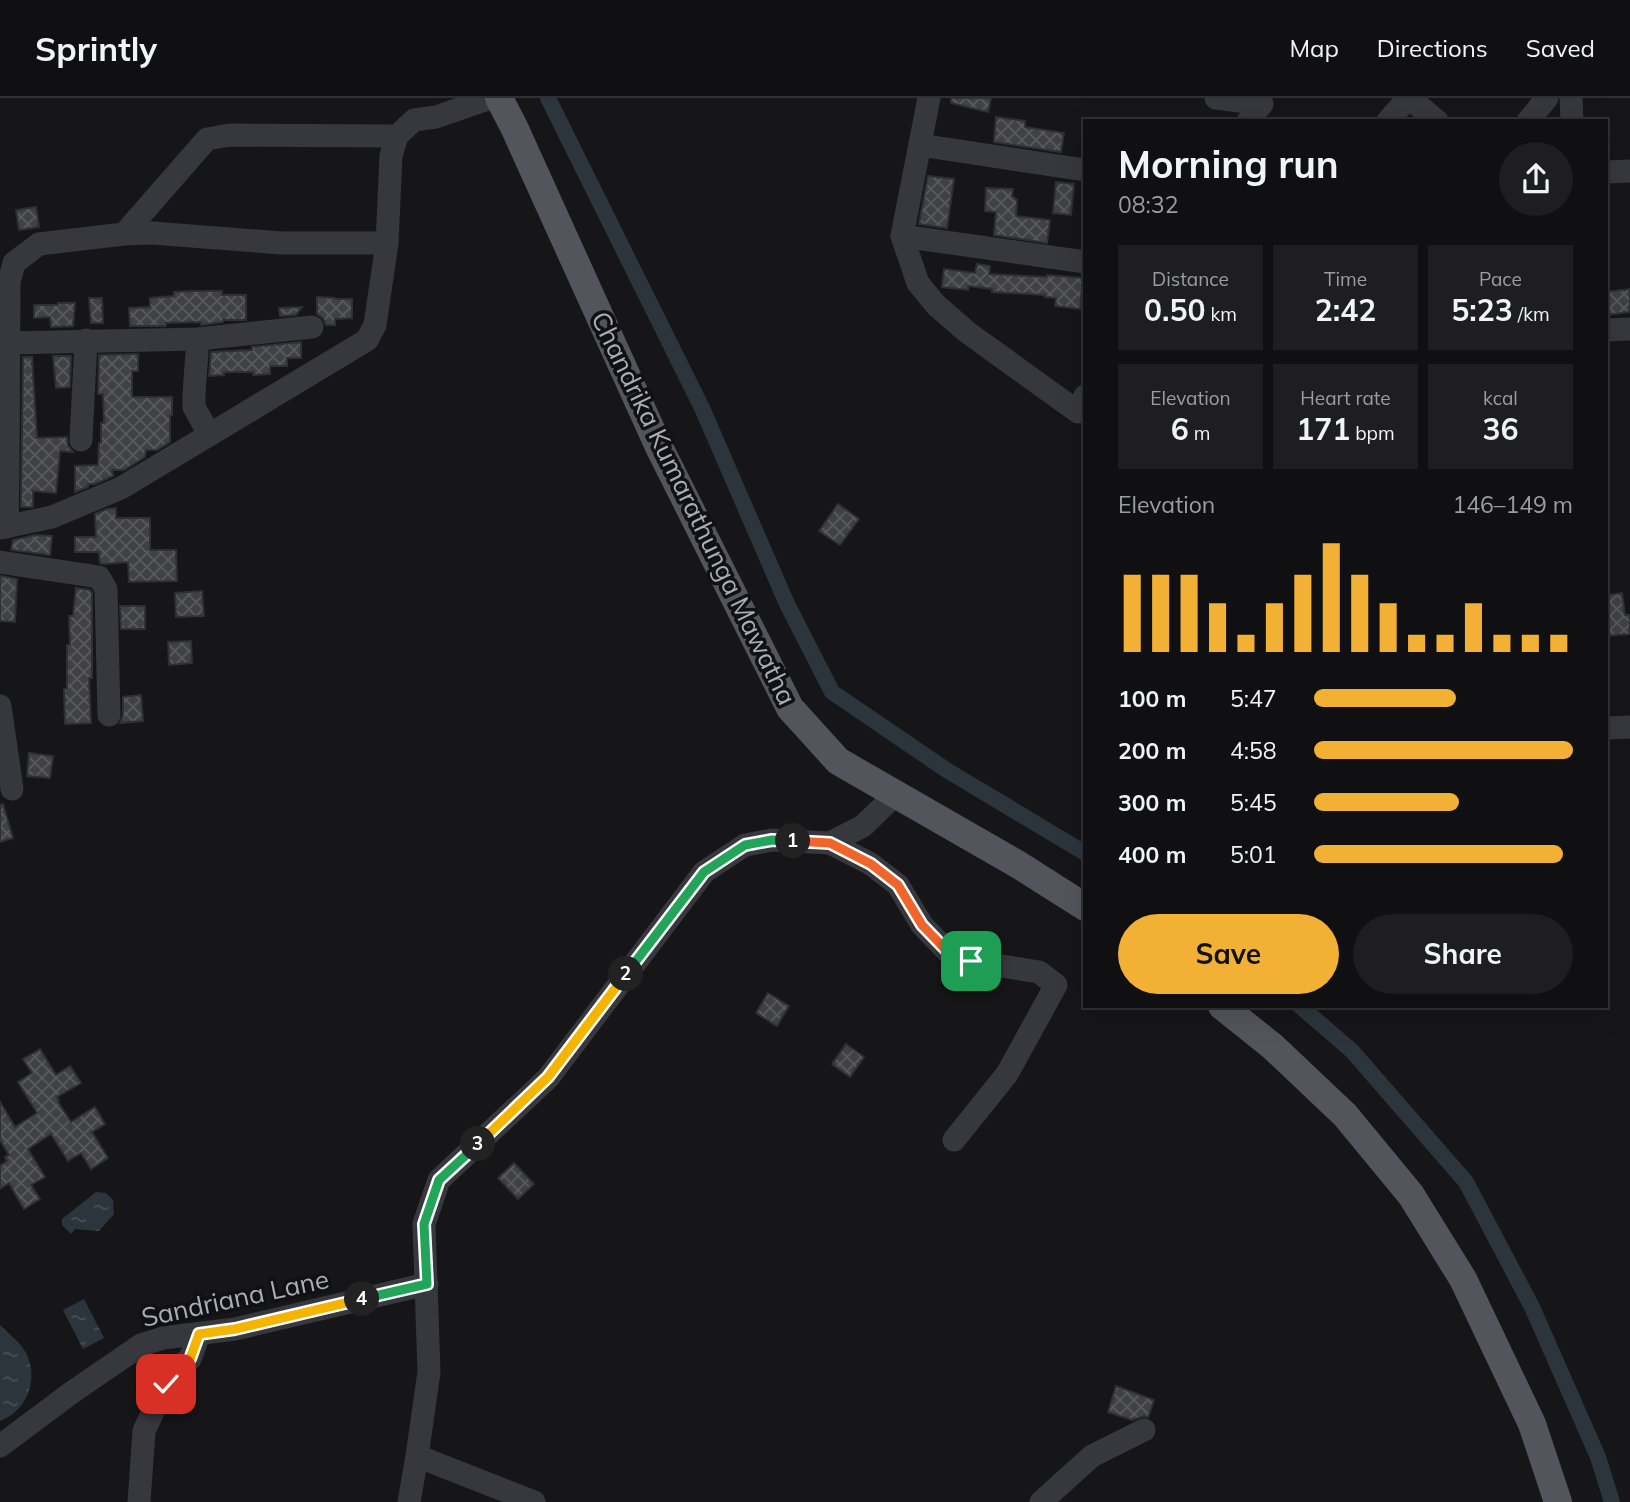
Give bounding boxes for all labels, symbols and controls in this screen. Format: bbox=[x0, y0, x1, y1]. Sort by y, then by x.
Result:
text: Sprintly bbox=[35, 28, 157, 69]
text: Map bbox=[1289, 33, 1339, 63]
text: Directions bbox=[1377, 33, 1488, 63]
text: Saved bbox=[1526, 33, 1595, 63]
text: Morning run bbox=[1118, 140, 1339, 188]
button: share bbox=[1499, 142, 1573, 216]
text: 08:32 bbox=[1118, 190, 1178, 219]
text: Distance bbox=[1152, 267, 1229, 291]
text: Time bbox=[1324, 267, 1367, 291]
text: Pace bbox=[1479, 267, 1522, 291]
text: 0.50 bbox=[1144, 291, 1206, 329]
text: 2:42 bbox=[1315, 291, 1376, 329]
text: 5:23 bbox=[1451, 291, 1513, 329]
text: km bbox=[1206, 302, 1237, 326]
text: /km bbox=[1513, 302, 1550, 326]
street label: Chandrika Kumarathunga Mawatha bbox=[584, 306, 804, 710]
text: Elevation bbox=[1150, 386, 1231, 410]
text: Heart rate bbox=[1300, 386, 1391, 410]
text: kcal bbox=[1483, 386, 1518, 410]
text: 6 bbox=[1171, 410, 1189, 448]
text: 171 bbox=[1296, 410, 1350, 448]
text: 36 bbox=[1483, 410, 1519, 448]
text: m bbox=[1189, 421, 1210, 445]
text: bpm bbox=[1350, 421, 1395, 445]
text: Elevation bbox=[1118, 490, 1215, 519]
text: 146–149 m bbox=[1452, 490, 1573, 519]
text: 100 m bbox=[1118, 684, 1186, 713]
text: 5:47 bbox=[1230, 684, 1277, 713]
text: 200 m bbox=[1118, 736, 1186, 765]
text: 4:58 bbox=[1230, 736, 1277, 765]
text: 300 m bbox=[1118, 788, 1186, 817]
text: 5:45 bbox=[1230, 788, 1277, 817]
pin: 1 bbox=[776, 824, 810, 858]
text: 1 bbox=[787, 828, 798, 852]
text: 400 m bbox=[1118, 840, 1186, 869]
text: 5:01 bbox=[1230, 840, 1277, 869]
button: Save bbox=[1118, 914, 1339, 994]
button: Share bbox=[1353, 914, 1573, 994]
pin bbox=[941, 931, 1001, 991]
icon: arrive bbox=[952, 942, 990, 980]
pin: 2 bbox=[608, 956, 644, 992]
text: 2 bbox=[620, 961, 631, 985]
pin: 3 bbox=[461, 1126, 496, 1162]
text: 3 bbox=[472, 1131, 483, 1155]
street label: Sandriana Lane bbox=[138, 1262, 332, 1334]
pin: 4 bbox=[344, 1282, 380, 1316]
text: 4 bbox=[356, 1286, 367, 1310]
pin bbox=[136, 1354, 196, 1414]
icon: check bbox=[147, 1365, 185, 1403]

